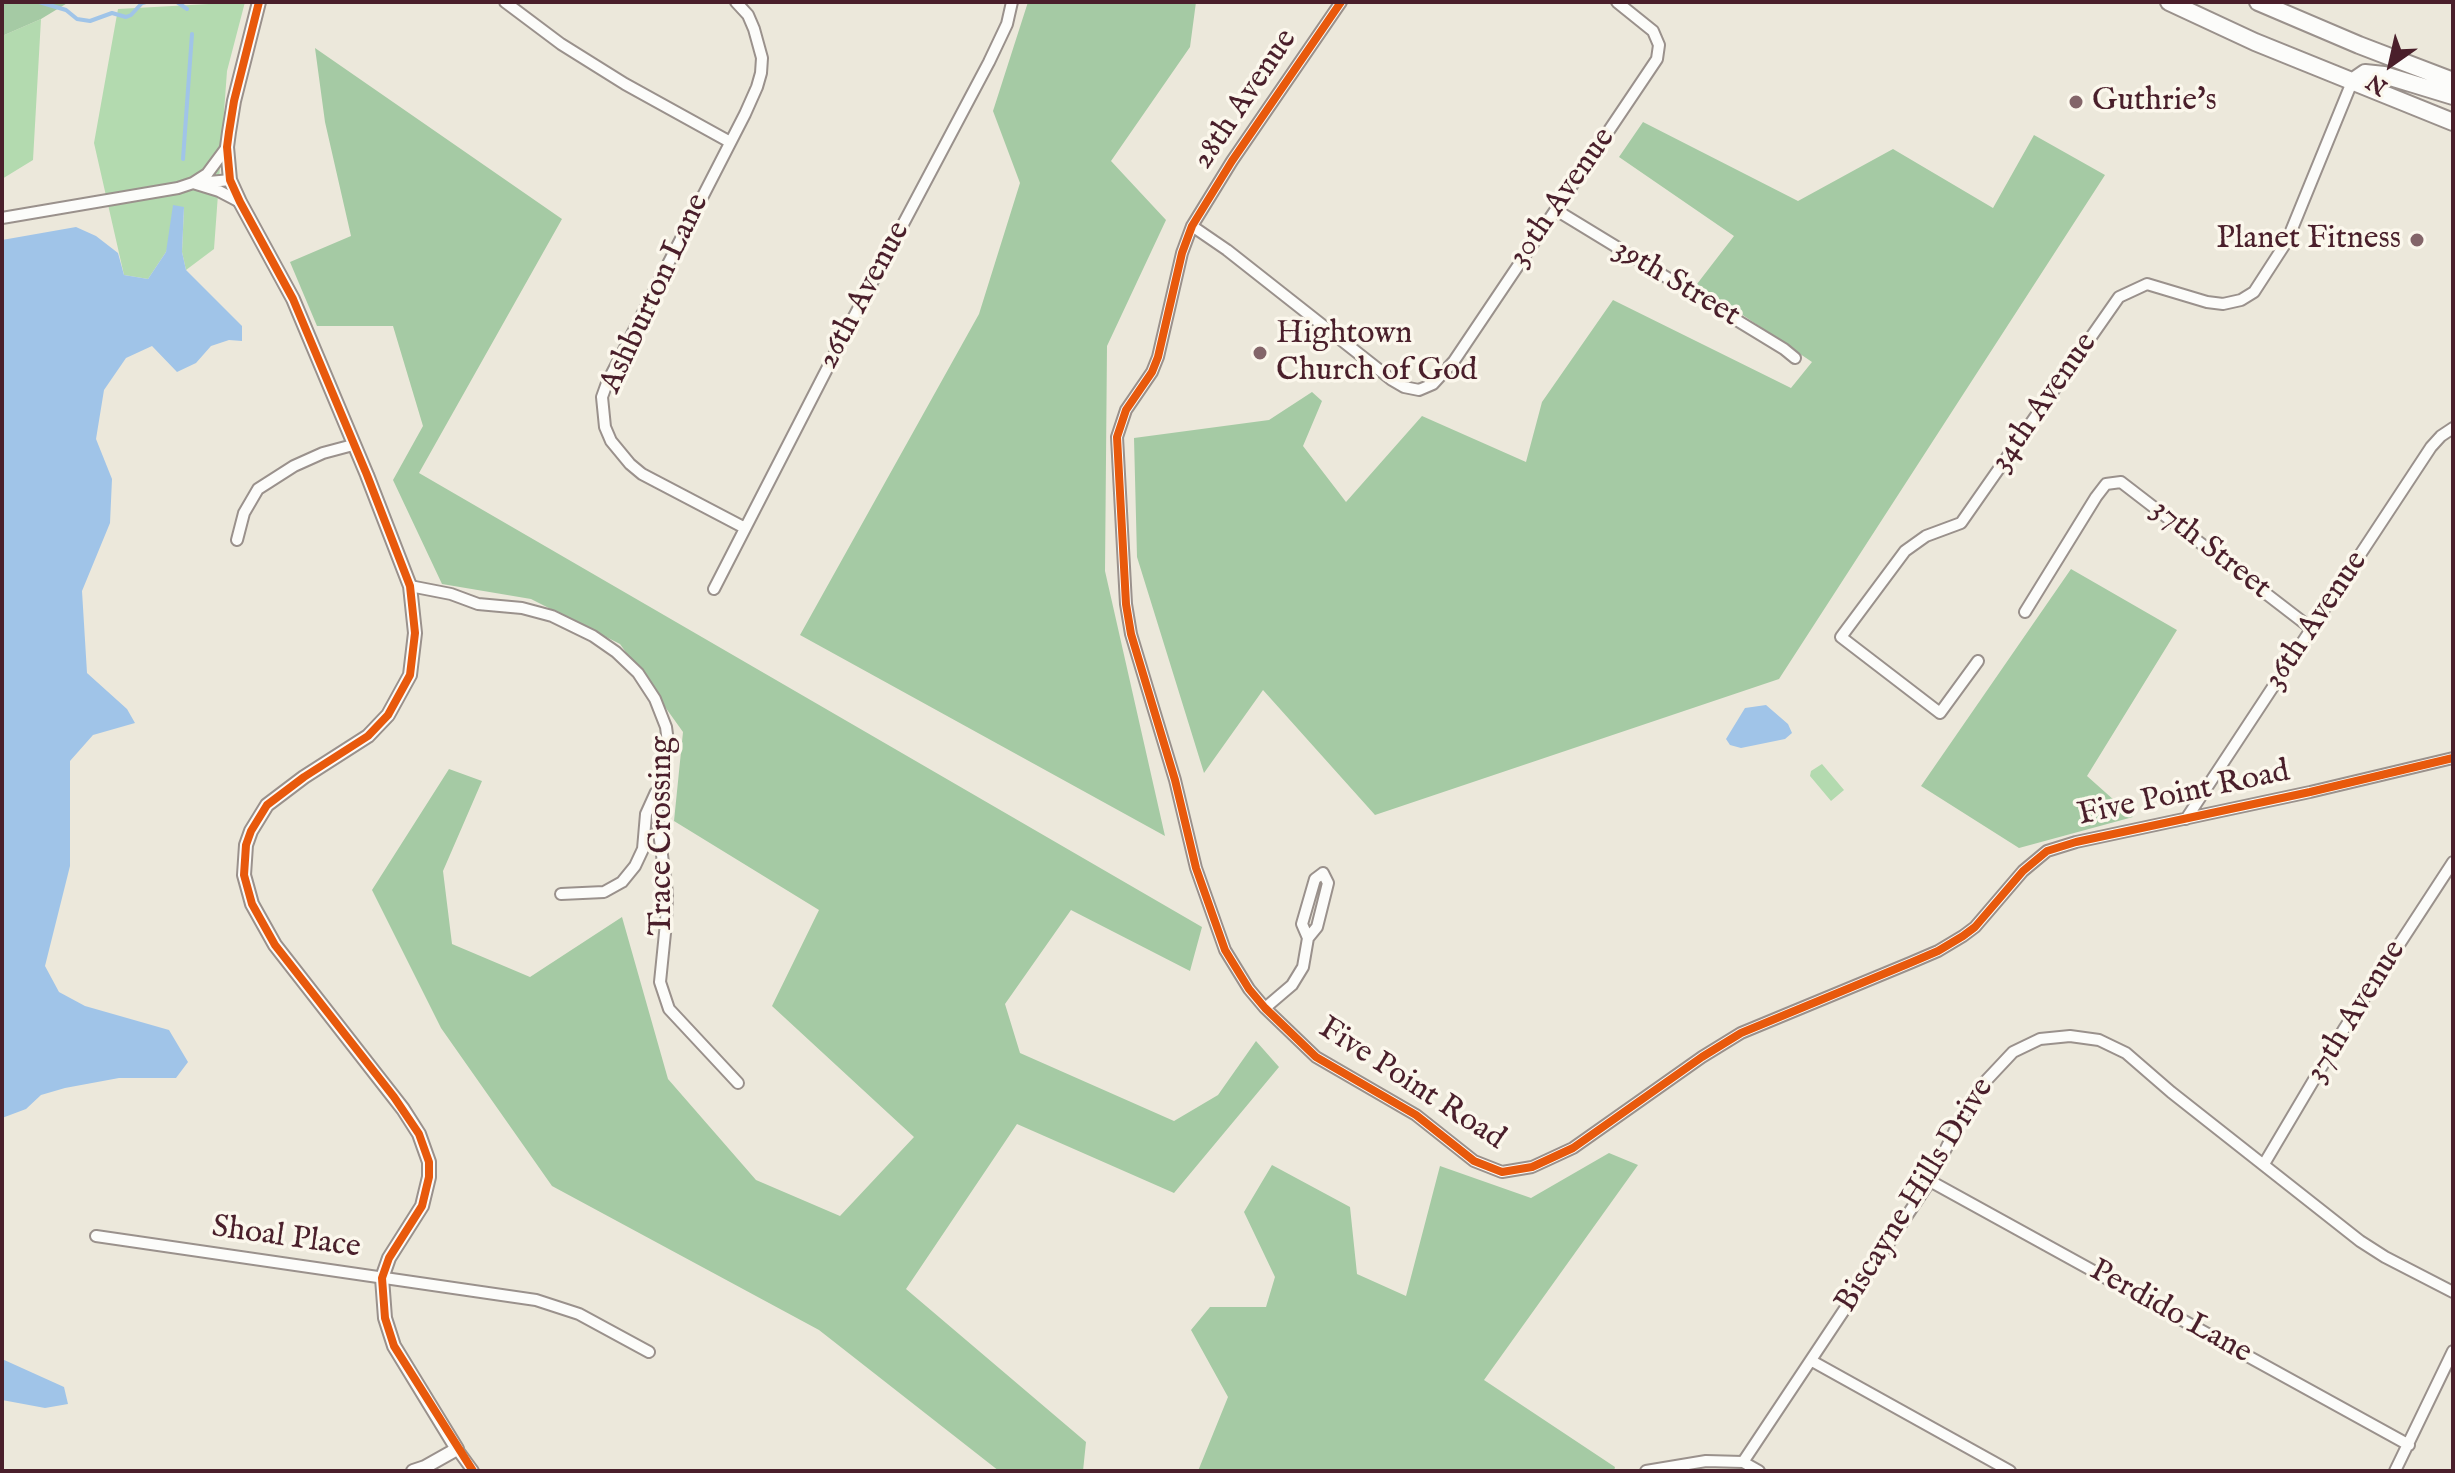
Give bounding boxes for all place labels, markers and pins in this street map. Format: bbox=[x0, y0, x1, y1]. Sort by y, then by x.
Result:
place label: Guthrie's bbox=[2092, 83, 2217, 121]
marker: Guthrie's bbox=[2067, 93, 2085, 111]
place label: Planet Fitness bbox=[2216, 221, 2401, 259]
marker: Planet Fitness bbox=[2408, 231, 2426, 249]
place label: Hightown Church of God bbox=[1276, 316, 1477, 391]
marker: Hightown Church of God bbox=[1251, 344, 1269, 362]

